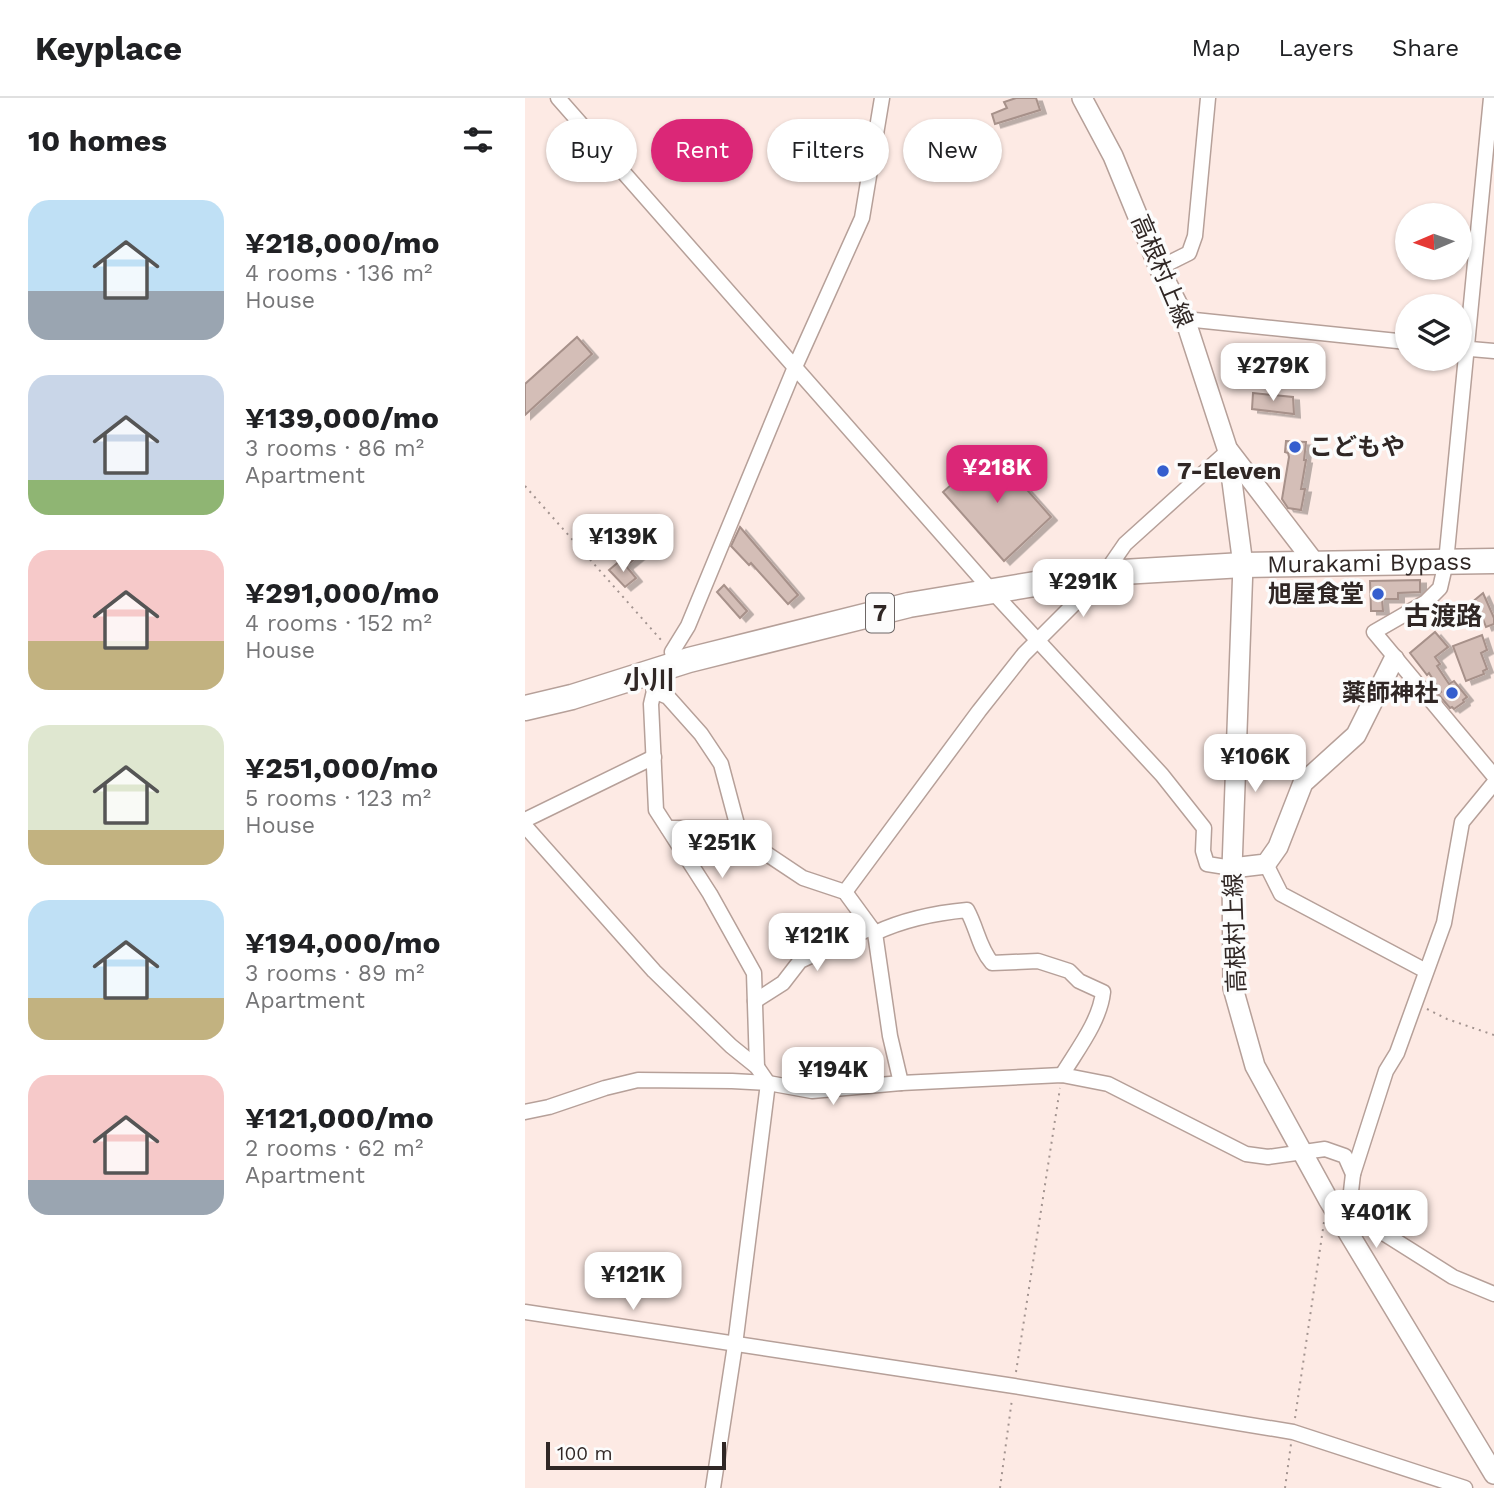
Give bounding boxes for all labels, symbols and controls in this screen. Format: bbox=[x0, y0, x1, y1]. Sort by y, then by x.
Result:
text: Keyplace bbox=[35, 29, 182, 68]
text: Map bbox=[1192, 34, 1240, 62]
text: Layers bbox=[1278, 34, 1354, 62]
text: Share bbox=[1392, 34, 1459, 62]
chip: Buy bbox=[546, 119, 637, 182]
chip: Rent bbox=[651, 119, 753, 182]
chip: Filters bbox=[767, 119, 889, 182]
chip: New bbox=[903, 119, 1002, 182]
icon: filters bbox=[459, 121, 497, 159]
text: 10 homes bbox=[28, 123, 167, 158]
north arrow bbox=[1395, 203, 1472, 280]
map controls bbox=[1395, 203, 1472, 371]
street label: 高根村上線 bbox=[1126, 210, 1198, 332]
text: ¥218,000/mo bbox=[245, 225, 440, 260]
icon: home bbox=[84, 228, 168, 312]
text: 4 rooms · 136 m² bbox=[245, 260, 433, 287]
text: House bbox=[245, 287, 315, 314]
button: layers bbox=[1395, 294, 1472, 371]
pin: ¥279K bbox=[1224, 344, 1322, 403]
text: ¥279K bbox=[1237, 352, 1309, 379]
text: ¥139,000/mo bbox=[245, 400, 439, 435]
icon: home bbox=[84, 403, 168, 487]
place label: こどもや bbox=[1309, 433, 1405, 461]
text: 3 rooms · 86 m² bbox=[245, 435, 424, 462]
marker: こどもや bbox=[1287, 439, 1303, 455]
pin: ¥218K bbox=[948, 446, 1046, 505]
text: ¥218K bbox=[962, 454, 1032, 481]
place label: 7-Eleven bbox=[1177, 457, 1281, 485]
text: Apartment bbox=[245, 462, 365, 489]
marker: 7-Eleven bbox=[1155, 463, 1171, 479]
pin: ¥139K bbox=[574, 514, 672, 574]
text: ¥139K bbox=[589, 523, 657, 550]
street label: Murakami Bypass bbox=[1267, 547, 1472, 579]
pin: ¥291K bbox=[1034, 560, 1132, 619]
text: ¥291K bbox=[1048, 568, 1118, 595]
text: ¥291,000/mo bbox=[245, 575, 439, 610]
icon: home bbox=[84, 578, 168, 662]
place label: 旭屋食堂 bbox=[1268, 580, 1364, 608]
marker: 旭屋食堂 bbox=[1370, 586, 1386, 602]
road number: 7 bbox=[866, 593, 894, 632]
district label: 古渡路 bbox=[1404, 601, 1482, 631]
text: 4 rooms · 152 m² bbox=[245, 610, 432, 637]
text: House bbox=[245, 637, 315, 664]
district label: 小川 bbox=[623, 665, 675, 695]
place label: 薬師神社 bbox=[1342, 679, 1438, 707]
marker: 薬師神社 bbox=[1444, 685, 1460, 701]
pin: ¥106K bbox=[1206, 734, 1304, 794]
text: ¥106K bbox=[1220, 743, 1290, 770]
text: ¥251,000/mo bbox=[245, 750, 438, 785]
icon: home bbox=[84, 753, 168, 837]
text: 5 rooms · 123 m² bbox=[245, 785, 431, 812]
text: House bbox=[245, 812, 315, 839]
pin: ¥251K bbox=[673, 820, 771, 880]
text: ¥251K bbox=[688, 829, 756, 856]
street label: 高根村上線 bbox=[1219, 873, 1251, 993]
pin: ¥121K bbox=[768, 914, 866, 973]
text: ¥121K bbox=[785, 922, 849, 949]
text: ¥194,000/mo bbox=[245, 925, 441, 960]
icon: home bbox=[84, 928, 168, 1012]
text: 3 rooms · 89 m² bbox=[245, 960, 424, 987]
text: Apartment bbox=[245, 987, 365, 1014]
pin: ¥194K bbox=[784, 1048, 882, 1107]
text: ¥194K bbox=[798, 1056, 868, 1083]
text: ¥121,000/mo bbox=[245, 1100, 434, 1135]
icon: home bbox=[84, 1103, 168, 1187]
text: 2 rooms · 62 m² bbox=[245, 1135, 423, 1162]
text: Apartment bbox=[245, 1162, 365, 1189]
pin: ¥401K bbox=[1327, 1190, 1425, 1250]
text: ¥401K bbox=[1341, 1199, 1411, 1226]
pin: ¥121K bbox=[584, 1252, 682, 1312]
text: ¥121K bbox=[601, 1261, 665, 1288]
scale bar bbox=[546, 1439, 726, 1471]
text: 100 m bbox=[557, 1442, 613, 1465]

